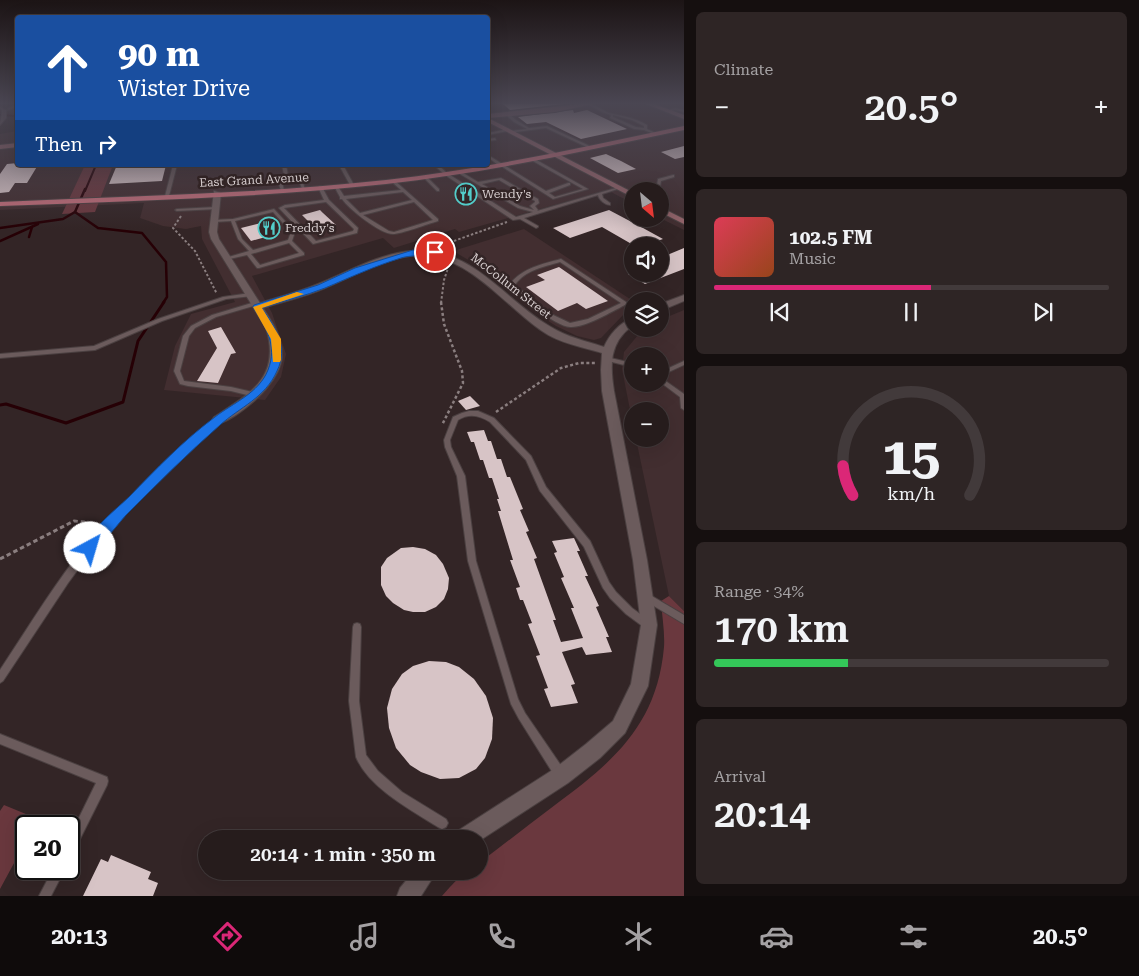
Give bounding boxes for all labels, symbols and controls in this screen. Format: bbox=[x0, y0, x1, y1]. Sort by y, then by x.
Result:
text: 90 m bbox=[118, 34, 200, 75]
icon: ahead bbox=[35, 35, 100, 100]
text: Climate bbox=[714, 60, 773, 79]
text: Wister Drive bbox=[118, 76, 250, 101]
text: 20.5° bbox=[865, 85, 958, 129]
text: − bbox=[714, 91, 730, 124]
text: + bbox=[1093, 91, 1109, 124]
icon: right bbox=[93, 130, 121, 158]
text: Then bbox=[35, 133, 83, 156]
street label: East Grand Avenue bbox=[199, 170, 310, 190]
restaurant icon: Wendy's bbox=[454, 182, 478, 206]
north arrow bbox=[624, 182, 669, 228]
map controls bbox=[624, 182, 669, 447]
place label: Wendy's bbox=[482, 187, 532, 201]
restaurant icon: Freddy's bbox=[257, 216, 281, 240]
place label: Freddy's bbox=[285, 221, 335, 235]
text: 102.5 FM bbox=[789, 226, 872, 249]
pin bbox=[414, 231, 456, 273]
button: sound bbox=[624, 237, 669, 282]
icon: arrive bbox=[421, 238, 449, 266]
text: Music bbox=[789, 249, 836, 268]
street label: McCollum Street bbox=[468, 250, 554, 322]
button: layers bbox=[624, 292, 669, 337]
icon: previous bbox=[766, 298, 794, 326]
icon: pause bbox=[897, 298, 925, 326]
icon: next bbox=[1029, 298, 1057, 326]
button: + bbox=[624, 347, 669, 392]
button: − bbox=[624, 402, 669, 447]
text: 15 bbox=[882, 426, 941, 487]
text: km/h bbox=[888, 483, 936, 504]
position arrow bbox=[63, 521, 115, 573]
text: Range · 34% bbox=[714, 582, 804, 601]
text: 170 km bbox=[714, 607, 849, 651]
text: Arrival bbox=[714, 767, 766, 786]
text: 20:14 bbox=[714, 792, 810, 836]
speed limit sign: 20 bbox=[15, 815, 80, 880]
text: 20:14 · 1 min · 350 m bbox=[250, 843, 436, 866]
icon: directions bbox=[210, 919, 245, 954]
icon: music bbox=[347, 919, 382, 954]
icon: phone bbox=[484, 919, 519, 954]
icon: climate bbox=[621, 919, 656, 954]
icon: car bbox=[759, 919, 794, 954]
icon: filters bbox=[896, 919, 931, 954]
text: 20:13 bbox=[51, 924, 107, 949]
text: 20.5° bbox=[1033, 924, 1088, 949]

